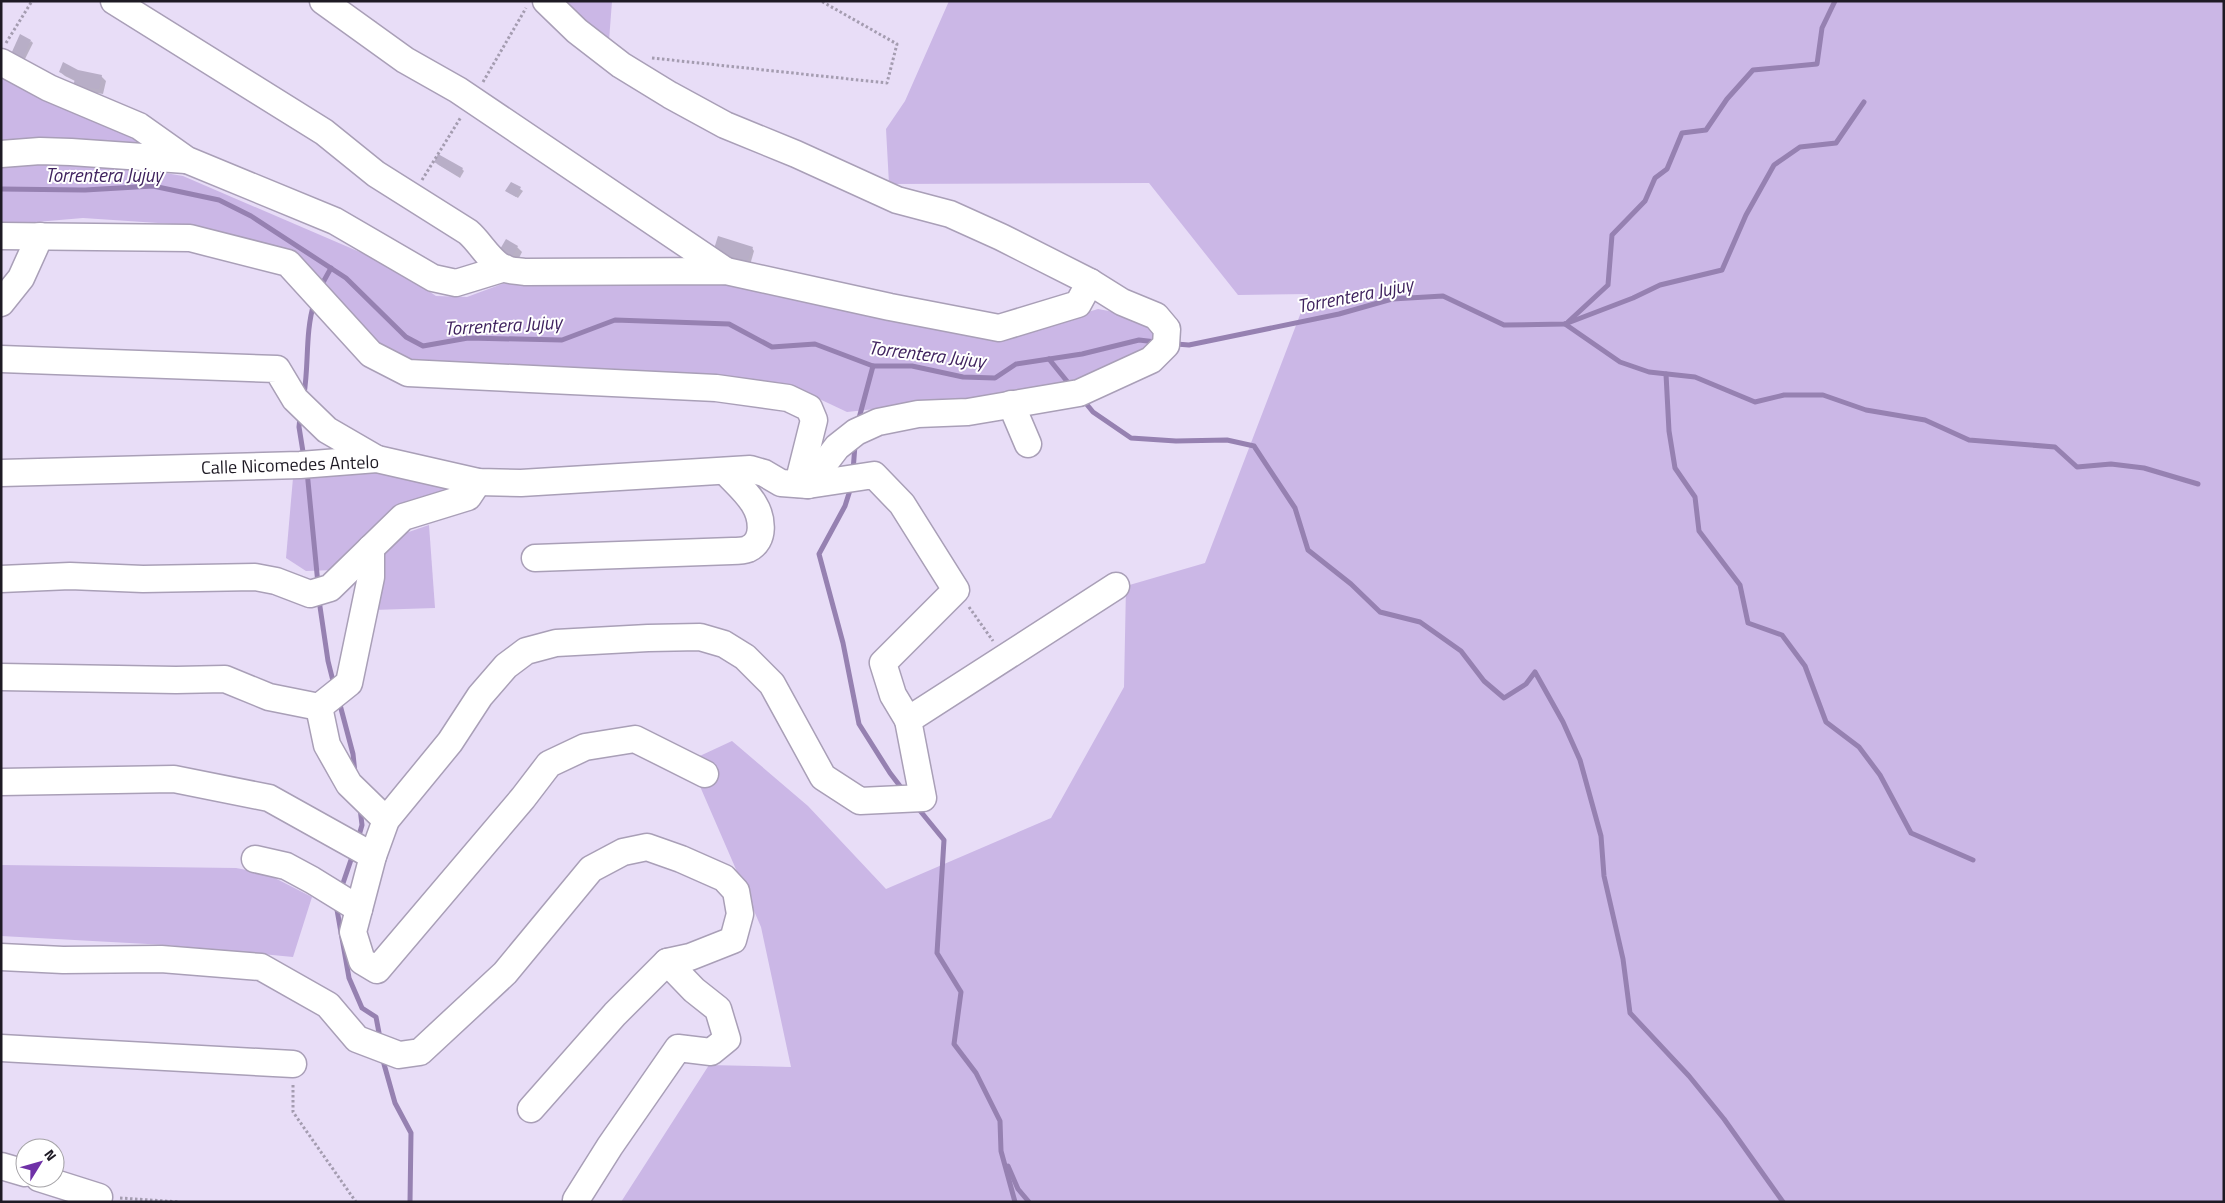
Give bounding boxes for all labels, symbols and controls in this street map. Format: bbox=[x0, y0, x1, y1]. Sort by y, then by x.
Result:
water label: Torrentera Jujuy bbox=[45, 160, 165, 189]
water label: Torrentera Jujuy bbox=[1294, 269, 1418, 320]
water label: Torrentera Jujuy bbox=[444, 307, 565, 342]
water label: Torrentera Jujuy bbox=[867, 332, 989, 375]
street label: Calle Nicomedes Antelo bbox=[201, 448, 379, 481]
north arrow bbox=[15, 1138, 65, 1188]
text: N bbox=[39, 1145, 62, 1165]

